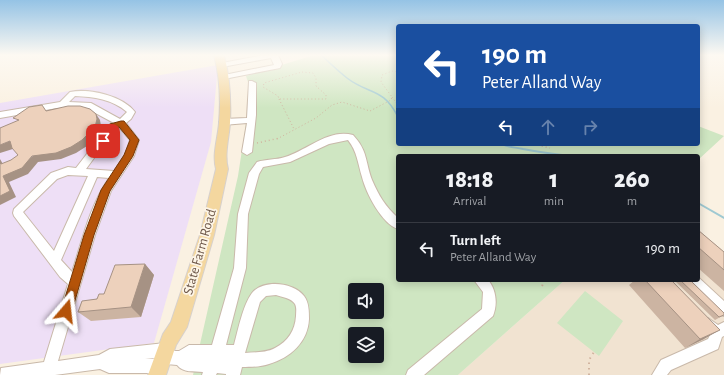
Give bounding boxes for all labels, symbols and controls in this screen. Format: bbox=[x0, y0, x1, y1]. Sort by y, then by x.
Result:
icon: left bbox=[416, 40, 468, 92]
text: 190 m bbox=[482, 41, 547, 69]
text: Peter Alland Way bbox=[482, 74, 601, 92]
icon: left bbox=[495, 116, 517, 138]
icon: ahead bbox=[537, 116, 559, 138]
icon: right bbox=[579, 116, 601, 138]
pin bbox=[86, 124, 120, 158]
icon: arrive bbox=[92, 130, 114, 152]
text: 18:18 bbox=[446, 168, 493, 192]
text: 1 bbox=[549, 168, 558, 192]
text: 260 bbox=[614, 168, 650, 192]
text: Arrival bbox=[453, 195, 487, 208]
text: min bbox=[544, 195, 564, 208]
text: m bbox=[627, 195, 637, 208]
street label: State Farm Road bbox=[181, 208, 219, 296]
text: Turn left bbox=[450, 233, 501, 248]
icon: left bbox=[416, 238, 438, 260]
text: 190 m bbox=[645, 241, 680, 256]
text: Peter Alland Way bbox=[450, 251, 536, 264]
map controls bbox=[348, 283, 384, 363]
button: sound bbox=[348, 283, 384, 319]
position arrow bbox=[45, 290, 87, 332]
button: layers bbox=[348, 327, 384, 363]

